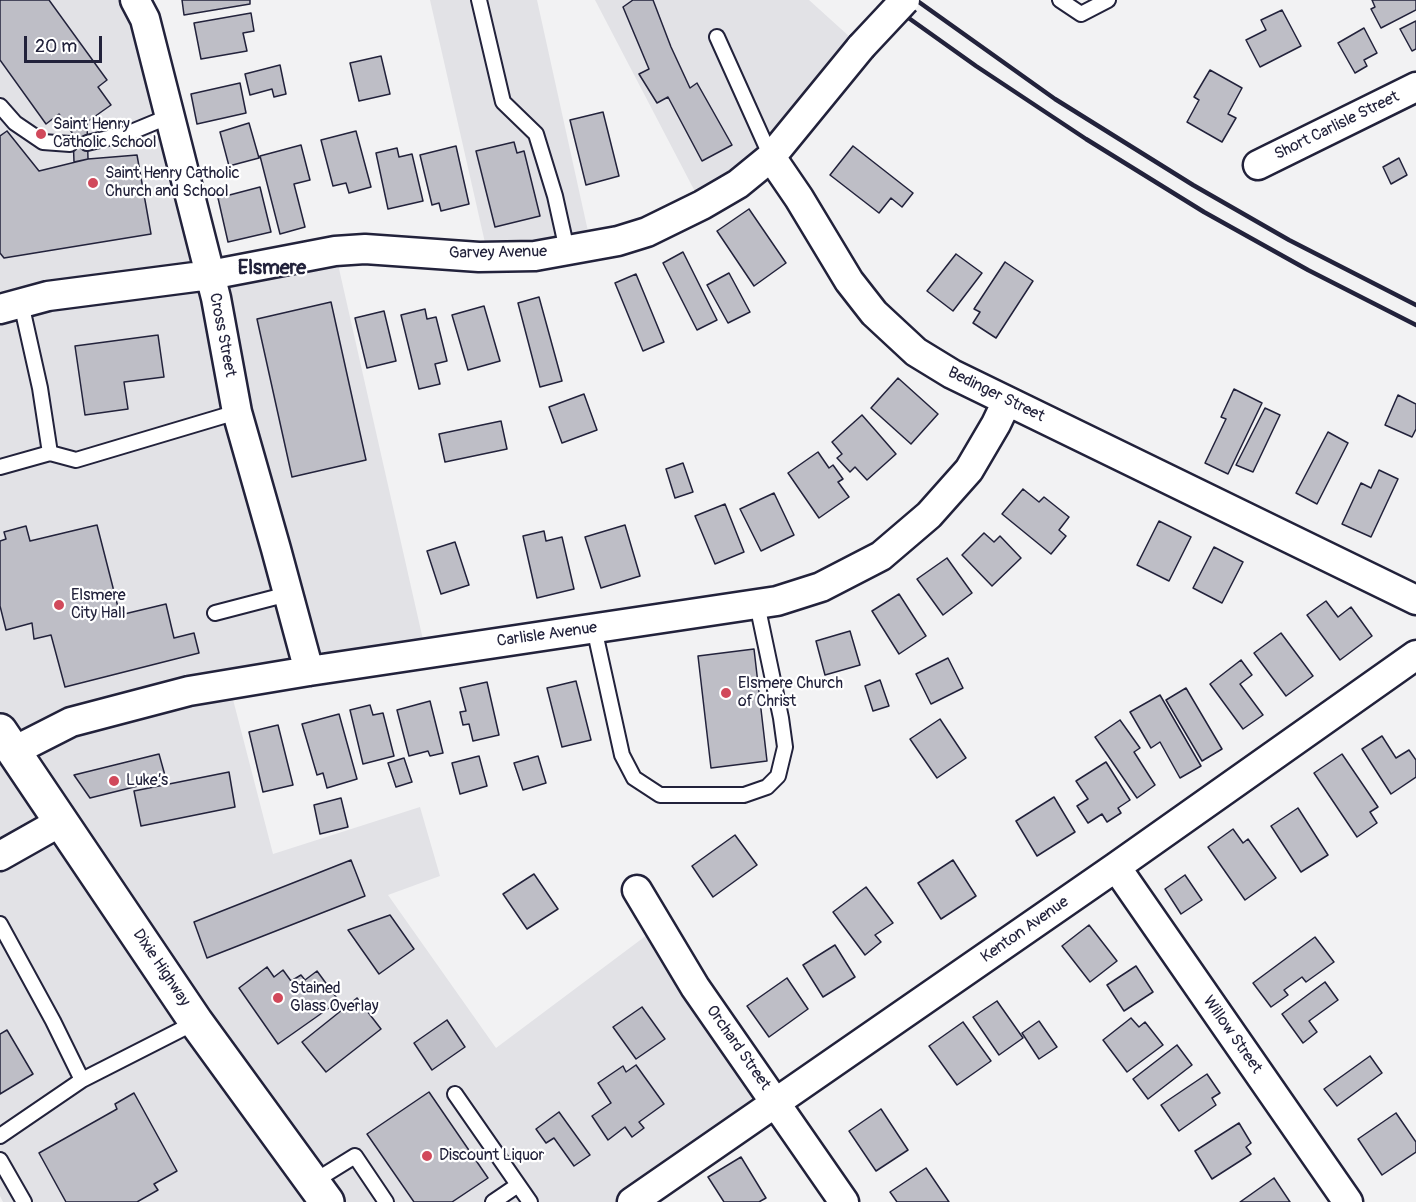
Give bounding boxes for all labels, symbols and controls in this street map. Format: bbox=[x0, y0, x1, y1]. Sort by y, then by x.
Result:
scale bar bbox=[27, 24, 105, 62]
text: 20 m bbox=[35, 35, 77, 58]
street label: Short Carlisle Street bbox=[1271, 87, 1403, 165]
place label: Saint Henry Catholic School bbox=[53, 115, 157, 153]
marker: Saint Henry Catholic School bbox=[34, 127, 48, 141]
place label: Saint Henry Catholic Church and School bbox=[105, 164, 240, 202]
marker: Saint Henry Catholic Church and School bbox=[86, 176, 100, 190]
street label: Garvey Avenue bbox=[449, 243, 547, 263]
district label: Elsmere bbox=[238, 257, 306, 281]
street label: Cross Street bbox=[204, 291, 240, 379]
street label: Bedinger Street bbox=[945, 363, 1047, 427]
place label: Elsmere City Hall bbox=[71, 586, 126, 624]
marker: Elsmere City Hall bbox=[52, 598, 66, 612]
street label: Carlisle Avenue bbox=[496, 618, 598, 652]
place label: Elsmere Church of Christ bbox=[738, 674, 843, 712]
marker: Elsmere Church of Christ bbox=[719, 686, 733, 700]
place label: Luke’s bbox=[126, 771, 168, 791]
marker: Luke’s bbox=[107, 774, 121, 788]
street label: Kenton Avenue bbox=[977, 893, 1073, 967]
street label: Dixie Highway bbox=[128, 926, 194, 1010]
place label: Stained Glass Overlay bbox=[290, 979, 379, 1017]
marker: Stained Glass Overlay bbox=[271, 991, 285, 1005]
street label: Willow Street bbox=[1198, 993, 1266, 1077]
street label: Orchard Street bbox=[702, 1002, 774, 1094]
place label: Discount Liquor bbox=[439, 1146, 544, 1166]
marker: Discount Liquor bbox=[420, 1149, 434, 1163]

